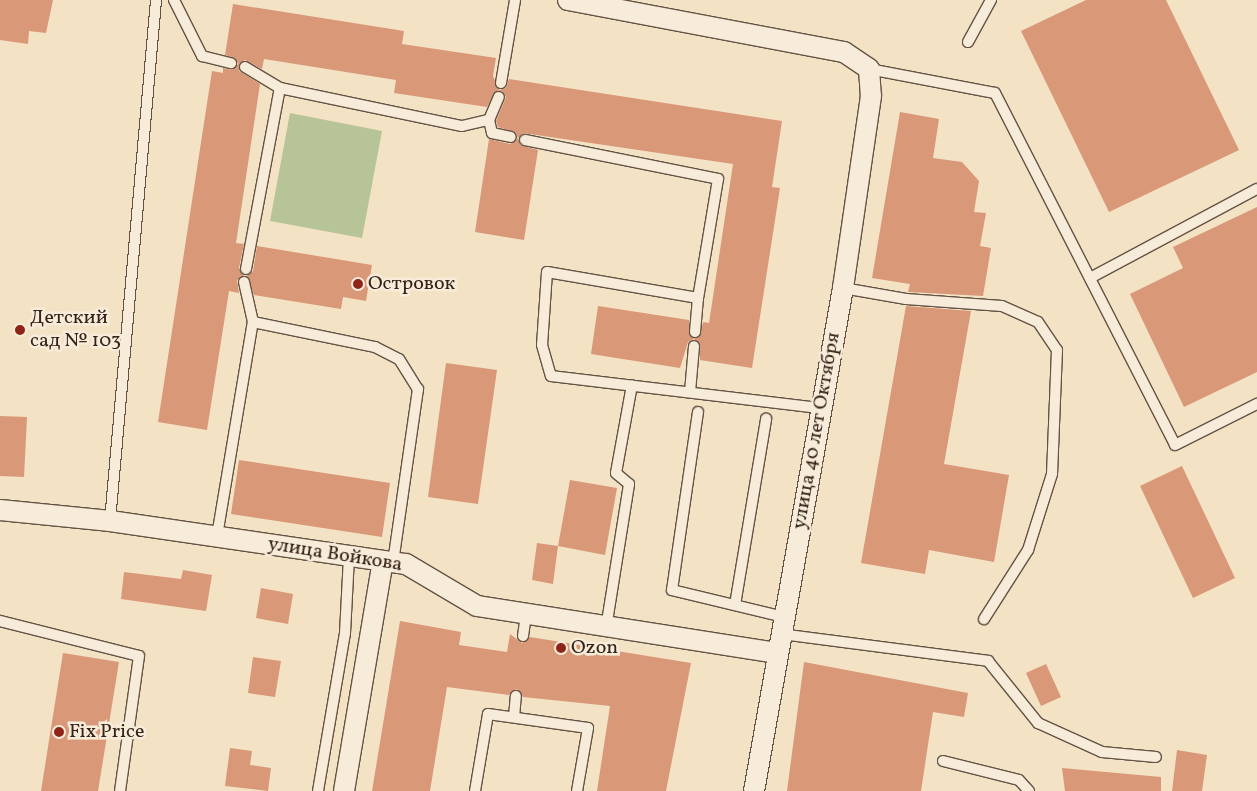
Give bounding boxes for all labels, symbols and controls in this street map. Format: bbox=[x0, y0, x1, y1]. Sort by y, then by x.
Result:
place label: Островок bbox=[368, 272, 455, 296]
marker: Островок bbox=[352, 278, 364, 290]
place label: Детский сад № 103 bbox=[30, 306, 121, 353]
marker: Детский сад № 103 bbox=[14, 324, 26, 336]
street label: улица 40 лет Октября bbox=[788, 331, 846, 531]
street label: улица Войкова bbox=[266, 533, 404, 577]
place label: Ozon bbox=[571, 636, 618, 660]
marker: Ozon bbox=[555, 642, 567, 654]
place label: Fix Price bbox=[69, 720, 144, 744]
marker: Fix Price bbox=[53, 726, 65, 738]

